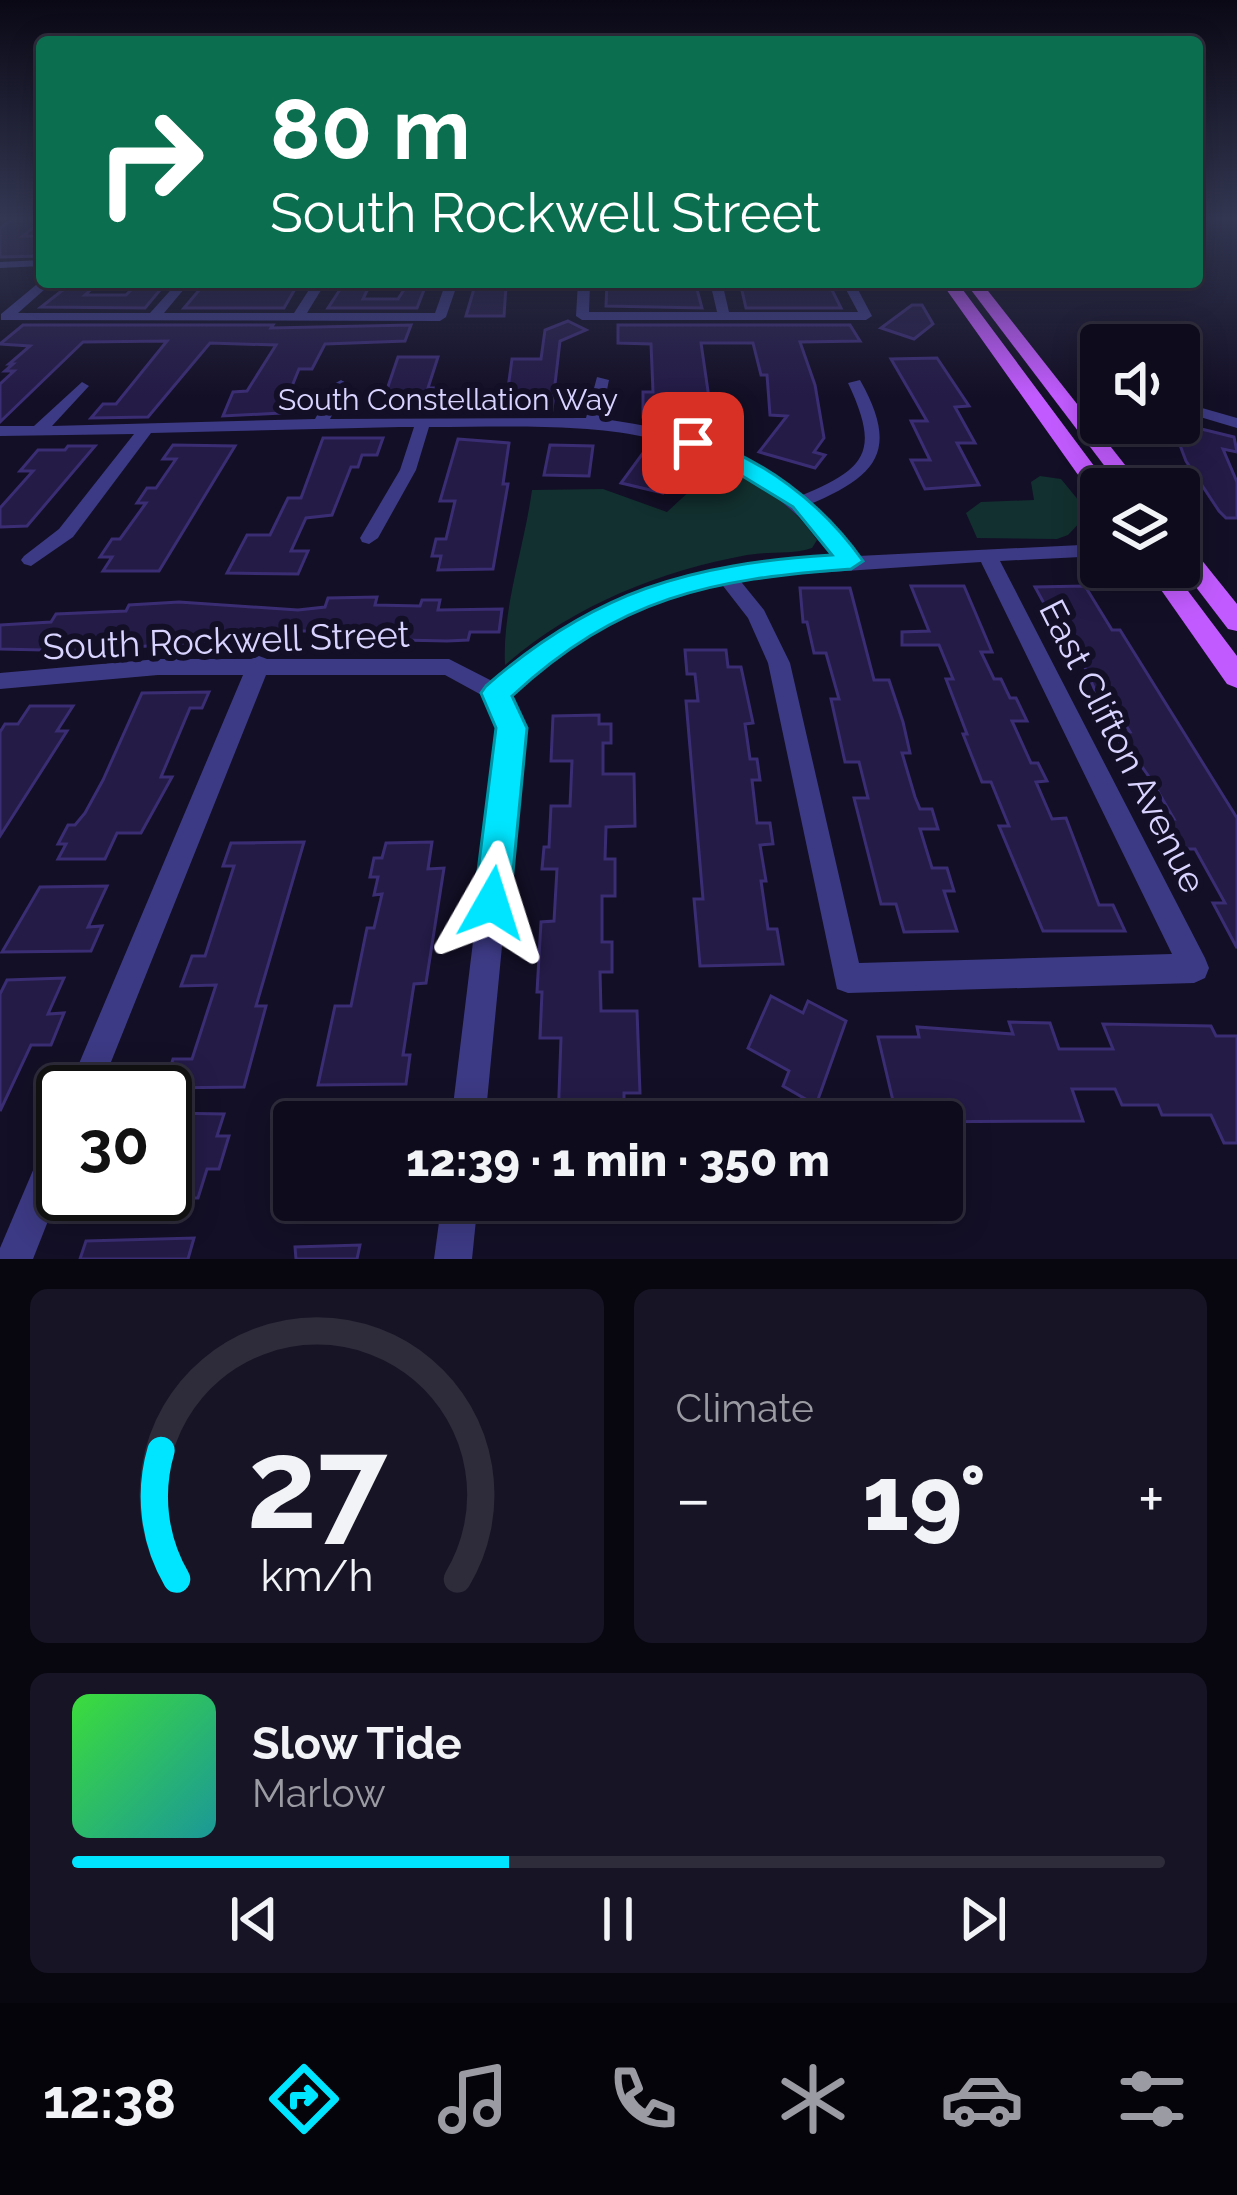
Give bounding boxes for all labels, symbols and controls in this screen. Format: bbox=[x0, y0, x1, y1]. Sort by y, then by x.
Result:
text: 80 m bbox=[270, 80, 471, 179]
icon: right bbox=[72, 84, 228, 240]
text: South Rockwell Street bbox=[270, 181, 821, 245]
map controls bbox=[1080, 324, 1200, 588]
button: sound bbox=[1080, 324, 1200, 444]
street label: South Constellation Way bbox=[278, 382, 618, 417]
pin bbox=[642, 392, 744, 494]
icon: arrive bbox=[660, 410, 726, 476]
button: layers bbox=[1080, 468, 1200, 588]
street label: East Clifton Avenue bbox=[1031, 593, 1215, 899]
street label: South Rockwell Street bbox=[42, 613, 410, 667]
position arrow bbox=[429, 840, 555, 966]
speed limit sign: 30 bbox=[36, 1065, 192, 1221]
text: 12:39 · 1 min · 350 m bbox=[406, 1134, 830, 1187]
text: Climate bbox=[676, 1385, 814, 1431]
text: 27 bbox=[247, 1411, 388, 1557]
text: 19° bbox=[863, 1445, 986, 1551]
text: − bbox=[676, 1460, 711, 1537]
text: + bbox=[1138, 1460, 1165, 1537]
text: km/h bbox=[260, 1551, 373, 1601]
text: Slow Tide bbox=[252, 1717, 462, 1770]
text: Marlow bbox=[252, 1770, 386, 1816]
icon: previous bbox=[221, 1886, 287, 1952]
icon: pause bbox=[585, 1886, 651, 1952]
icon: next bbox=[950, 1886, 1016, 1952]
icon: directions bbox=[262, 2057, 346, 2141]
icon: music bbox=[431, 2057, 515, 2141]
icon: phone bbox=[601, 2057, 685, 2141]
icon: climate bbox=[771, 2057, 855, 2141]
icon: car bbox=[940, 2057, 1024, 2141]
icon: filters bbox=[1110, 2057, 1194, 2141]
text: 12:38 bbox=[43, 2067, 176, 2131]

